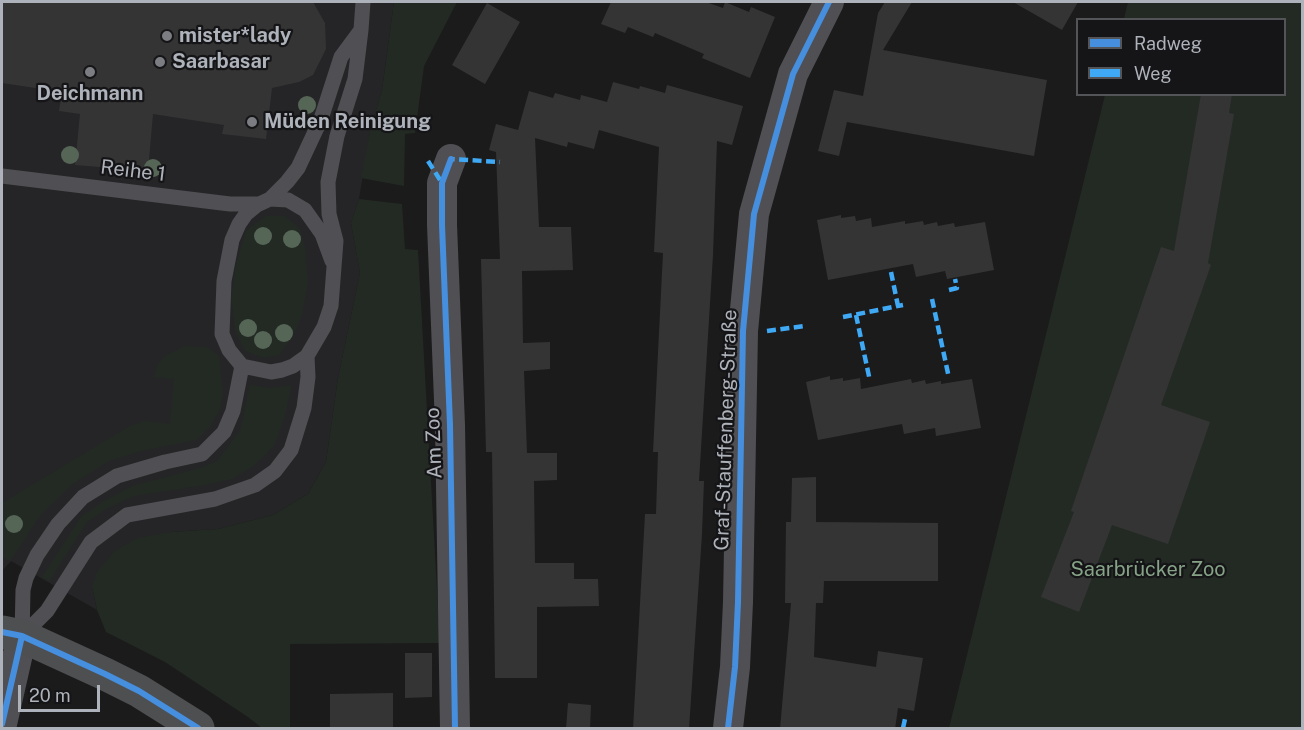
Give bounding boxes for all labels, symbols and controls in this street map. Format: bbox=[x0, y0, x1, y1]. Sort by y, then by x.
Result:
legend bbox=[1076, 18, 1286, 96]
place label: mister*lady bbox=[179, 24, 291, 48]
marker: mister*lady bbox=[160, 29, 174, 43]
text: Radweg bbox=[1134, 33, 1202, 54]
place label: Saarbasar bbox=[172, 50, 270, 74]
marker: Saarbasar bbox=[153, 55, 167, 69]
text: Weg bbox=[1134, 63, 1172, 84]
marker: Deichmann bbox=[83, 65, 97, 79]
place label: Deichmann bbox=[37, 82, 143, 106]
place label: Müden Reinigung bbox=[264, 110, 431, 134]
marker: Müden Reinigung bbox=[245, 115, 259, 129]
street label: Reihe 1 bbox=[99, 155, 167, 187]
street label: Graf-Stauffenberg-Straße bbox=[710, 309, 742, 551]
street label: Am Zoo bbox=[421, 407, 447, 479]
park label: Saarbrücker Zoo bbox=[1070, 558, 1226, 582]
scale bar bbox=[21, 673, 104, 711]
text: 20 m bbox=[29, 685, 71, 706]

